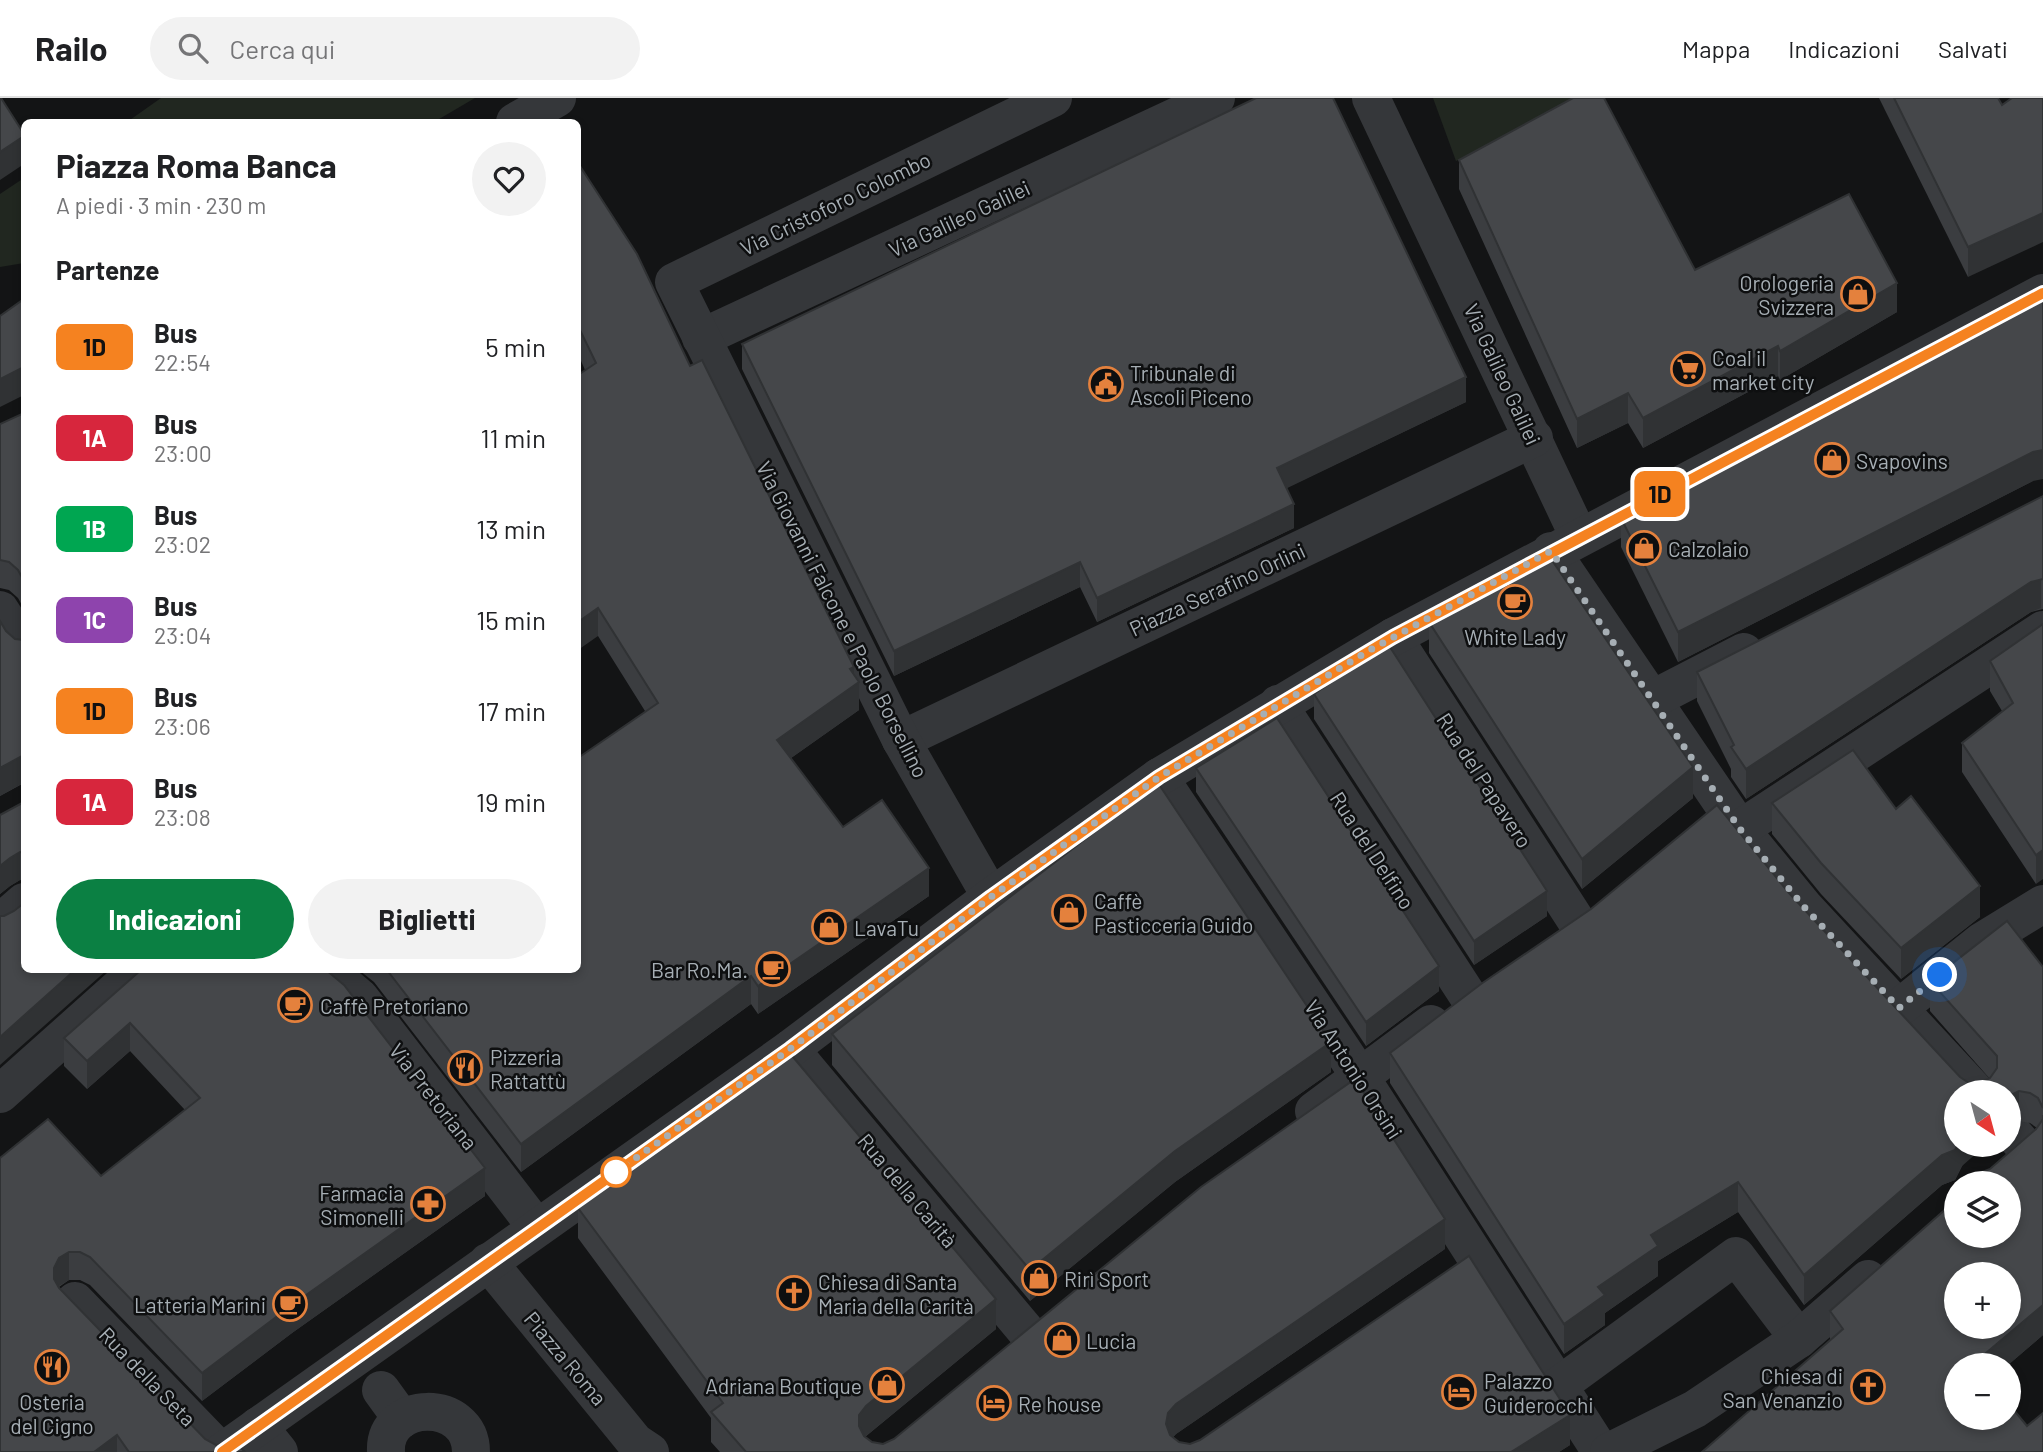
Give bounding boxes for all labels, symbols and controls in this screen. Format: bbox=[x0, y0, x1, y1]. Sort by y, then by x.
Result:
search box bbox=[150, 17, 640, 80]
text: Railo bbox=[35, 28, 108, 68]
icon: search bbox=[174, 29, 212, 67]
text: Cerca qui bbox=[230, 33, 335, 64]
text: Mappa bbox=[1682, 34, 1750, 63]
text: Indicazioni bbox=[1788, 34, 1900, 63]
text: Salvati bbox=[1938, 34, 2008, 63]
button: heart bbox=[472, 142, 546, 216]
text: Piazza Roma Banca bbox=[56, 145, 337, 185]
street label: Via Cristoforo Colombo bbox=[736, 146, 934, 260]
street label: Via Galileo Galilei bbox=[884, 174, 1034, 262]
text: A piedi · 3 min · 230 m bbox=[56, 191, 266, 219]
text: Partenze bbox=[56, 254, 159, 285]
place label: Orologeria Svizzera bbox=[1740, 270, 1834, 319]
shop icon: Orologeria Svizzera bbox=[1839, 275, 1877, 313]
street label: Via Galileo Galilei bbox=[1459, 299, 1547, 449]
text: Bus bbox=[154, 317, 197, 348]
text: 5 min bbox=[485, 331, 546, 362]
text: 1D bbox=[83, 332, 106, 361]
place label: Coal il market city bbox=[1712, 345, 1815, 394]
text: 22:54 bbox=[154, 348, 211, 376]
supermarket icon: Coal il market city bbox=[1669, 350, 1707, 388]
place label: Tribunale di Ascoli Piceno bbox=[1130, 360, 1252, 409]
public building icon: Tribunale di Ascoli Piceno bbox=[1087, 365, 1125, 403]
text: Bus bbox=[154, 408, 197, 439]
text: 11 min bbox=[480, 422, 546, 453]
text: 1A bbox=[82, 423, 107, 452]
text: 23:00 bbox=[154, 439, 212, 467]
shop icon: Svapovins bbox=[1813, 441, 1851, 479]
place label: Svapovins bbox=[1856, 448, 1948, 473]
street label: Via Giovanni Falcone e Paolo Borsellino bbox=[752, 457, 934, 781]
line badge: 1D bbox=[1628, 471, 1692, 517]
text: 1D bbox=[1648, 479, 1672, 508]
text: Bus bbox=[154, 499, 197, 530]
text: 13 min bbox=[476, 513, 546, 544]
text: 1B bbox=[83, 514, 106, 543]
shop icon: Calzolaio bbox=[1625, 529, 1663, 567]
text: 23:02 bbox=[154, 530, 211, 558]
place label: Calzolaio bbox=[1668, 536, 1749, 561]
street label: Piazza Serafino Orlini bbox=[1125, 537, 1309, 641]
cafe icon: White Lady bbox=[1496, 583, 1534, 621]
text: Bus bbox=[154, 590, 197, 621]
text: 15 min bbox=[476, 604, 546, 635]
text: 1C bbox=[83, 605, 106, 634]
text: 23:04 bbox=[154, 621, 212, 649]
place label: White Lady bbox=[1464, 624, 1566, 649]
text: Bus bbox=[154, 681, 197, 712]
text: 17 min bbox=[477, 695, 546, 726]
text: 1D bbox=[83, 696, 106, 725]
street label: Rua del Papavero bbox=[1432, 708, 1538, 852]
text: 23:06 bbox=[154, 712, 211, 740]
text: Bus bbox=[154, 772, 197, 803]
text: 19 min bbox=[476, 786, 546, 817]
street label: Rua del Delfino bbox=[1326, 786, 1420, 914]
text: 1A bbox=[82, 787, 107, 816]
text: 23:08 bbox=[154, 803, 211, 831]
button: Indicazioni bbox=[56, 879, 294, 959]
button: Biglietti bbox=[308, 879, 546, 959]
place label: Caffè Pasticceria Guido bbox=[1094, 888, 1253, 937]
shop icon: Caffè Pasticceria Guido bbox=[1050, 893, 1088, 931]
shop icon: LavaTu bbox=[810, 908, 848, 946]
place label: LavaTu bbox=[854, 915, 919, 940]
cafe icon: Bar Ro.Ma. bbox=[754, 950, 792, 988]
place label: Bar Ro.Ma. bbox=[651, 957, 748, 982]
your location bbox=[1922, 957, 1957, 992]
cafe icon: Caffè Pretoriano bbox=[276, 986, 314, 1024]
place label: Caffè Pretoriano bbox=[320, 993, 469, 1018]
street label: Via Antonio Orsini bbox=[1300, 995, 1408, 1143]
street label: Via Pretoriana bbox=[385, 1038, 483, 1154]
place label: Pizzeria Rattattù bbox=[490, 1044, 566, 1093]
restaurant icon: Pizzeria Rattattù bbox=[446, 1049, 484, 1087]
north arrow bbox=[1944, 1080, 2021, 1157]
map controls bbox=[1944, 1080, 2021, 1430]
street label: Rua della Carità bbox=[853, 1128, 963, 1252]
unlabelled marker bbox=[601, 1157, 631, 1187]
button: layers bbox=[1944, 1171, 2021, 1248]
place label: Farmacia Simonelli bbox=[319, 1180, 404, 1229]
pharmacy icon: Farmacia Simonelli bbox=[409, 1185, 447, 1223]
shop icon: Rirì Sport bbox=[1020, 1259, 1058, 1297]
button: + bbox=[1944, 1262, 2021, 1339]
place label: Rirì Sport bbox=[1064, 1266, 1149, 1291]
place label: Chiesa di Santa Maria della Carità bbox=[818, 1269, 974, 1318]
church icon: Chiesa di Santa Maria della Carità bbox=[775, 1274, 813, 1312]
cafe icon: Latteria Marini bbox=[271, 1285, 309, 1323]
place label: Latteria Marini bbox=[134, 1292, 266, 1317]
street label: Piazza Roma bbox=[520, 1306, 612, 1410]
street label: Rua della Seta bbox=[95, 1321, 201, 1431]
shop icon: Lucia bbox=[1043, 1321, 1081, 1359]
place label: Lucia bbox=[1086, 1328, 1136, 1353]
restaurant icon: Osteria del Cigno bbox=[33, 1348, 71, 1386]
button: − bbox=[1944, 1353, 2021, 1430]
place label: Chiesa di San Venanzio bbox=[1722, 1363, 1843, 1412]
shop icon: Adriana Boutique bbox=[868, 1366, 906, 1404]
place label: Palazzo Guiderocchi bbox=[1484, 1368, 1594, 1417]
church icon: Chiesa di San Venanzio bbox=[1849, 1368, 1887, 1406]
place label: Adriana Boutique bbox=[705, 1373, 862, 1398]
hotel icon: Palazzo Guiderocchi bbox=[1440, 1373, 1478, 1411]
hotel icon: Re house bbox=[975, 1384, 1013, 1422]
place label: Osteria del Cigno bbox=[10, 1389, 94, 1438]
place label: Re house bbox=[1018, 1391, 1101, 1416]

